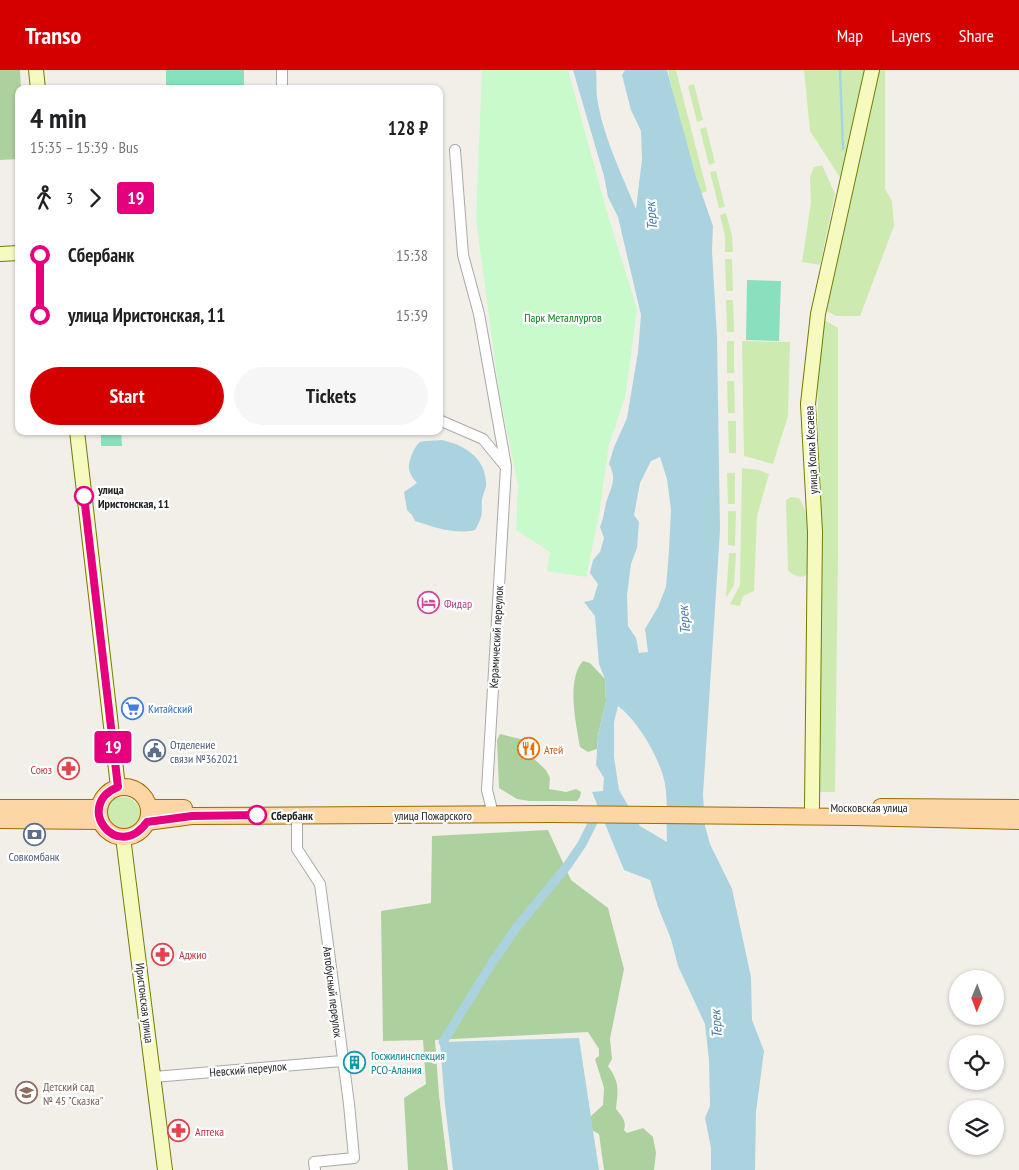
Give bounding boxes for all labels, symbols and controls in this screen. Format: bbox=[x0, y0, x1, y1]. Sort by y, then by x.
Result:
text: Transo bbox=[25, 20, 81, 51]
text: Map bbox=[837, 24, 863, 47]
text: Layers bbox=[891, 24, 931, 47]
text: Share bbox=[959, 24, 994, 47]
text: 4 min bbox=[30, 99, 87, 136]
text: 128 ₽ bbox=[388, 116, 428, 140]
text: 15:35 – 15:39 · Bus bbox=[30, 137, 138, 157]
icon: walk bbox=[30, 184, 58, 212]
icon: forward bbox=[81, 184, 109, 212]
text: 19 bbox=[127, 186, 144, 209]
text: 3 bbox=[66, 188, 73, 208]
water label: Терек bbox=[641, 200, 661, 231]
text: Сбербанк bbox=[68, 243, 134, 267]
text: 15:38 bbox=[396, 245, 428, 265]
text: улица Иристонская, 11 bbox=[68, 303, 225, 327]
text: 15:39 bbox=[396, 305, 428, 325]
park label: Парк Металлургов bbox=[524, 310, 602, 325]
button: Start bbox=[30, 367, 224, 425]
button: Tickets bbox=[234, 367, 428, 425]
street label: улица Колка Кесаева bbox=[801, 405, 821, 495]
place label: улица Иристонская, 11 bbox=[97, 482, 169, 511]
marker: улица Иристонская, 11 bbox=[74, 486, 94, 506]
street label: Керамический переулок bbox=[486, 585, 506, 689]
hotel icon: Фидар bbox=[416, 591, 440, 615]
place label: Фидар bbox=[444, 596, 472, 611]
water label: Терек bbox=[674, 604, 694, 635]
supermarket icon: Китайский bbox=[120, 696, 144, 720]
place label: Китайский bbox=[148, 701, 193, 716]
line badge: 19 bbox=[90, 731, 136, 763]
text: 19 bbox=[104, 735, 122, 758]
place label: Отделение связи №362021 bbox=[170, 737, 238, 766]
restaurant icon: Атей bbox=[516, 737, 540, 761]
public building icon: Отделение связи №362021 bbox=[142, 739, 166, 763]
place label: Атей bbox=[544, 742, 563, 757]
pharmacy icon: Союз bbox=[56, 757, 80, 781]
place label: Союз bbox=[30, 762, 52, 777]
street label: Московская улица bbox=[830, 800, 908, 815]
marker: Сбербанк bbox=[247, 805, 267, 825]
place label: Сбербанк bbox=[271, 808, 313, 823]
street label: улица Пожарского bbox=[394, 808, 472, 823]
bank icon: Совкомбанк bbox=[22, 823, 46, 847]
place label: Совкомбанк bbox=[8, 849, 60, 864]
pharmacy icon: Аджио bbox=[151, 942, 175, 966]
street label: Автобусный переулок bbox=[320, 945, 346, 1039]
place label: Аджио bbox=[179, 947, 207, 962]
street label: Иристонская улица bbox=[133, 962, 157, 1044]
north arrow bbox=[949, 970, 1004, 1025]
map controls bbox=[949, 970, 1004, 1155]
water label: Терек bbox=[706, 1008, 726, 1038]
button: locate bbox=[949, 1035, 1004, 1090]
place label: Госжилинспекция РСО-Алания bbox=[371, 1048, 445, 1077]
building icon: Госжилинспекция РСО-Алания bbox=[343, 1050, 367, 1074]
street label: Невский переулок bbox=[209, 1058, 288, 1080]
place label: Детский сад № 45 "Сказка" bbox=[43, 1079, 103, 1108]
school or university icon: Детский сад № 45 "Сказка" bbox=[15, 1081, 39, 1105]
button: layers bbox=[949, 1100, 1004, 1155]
pharmacy icon: Аптека bbox=[167, 1119, 191, 1143]
place label: Аптека bbox=[195, 1124, 224, 1139]

